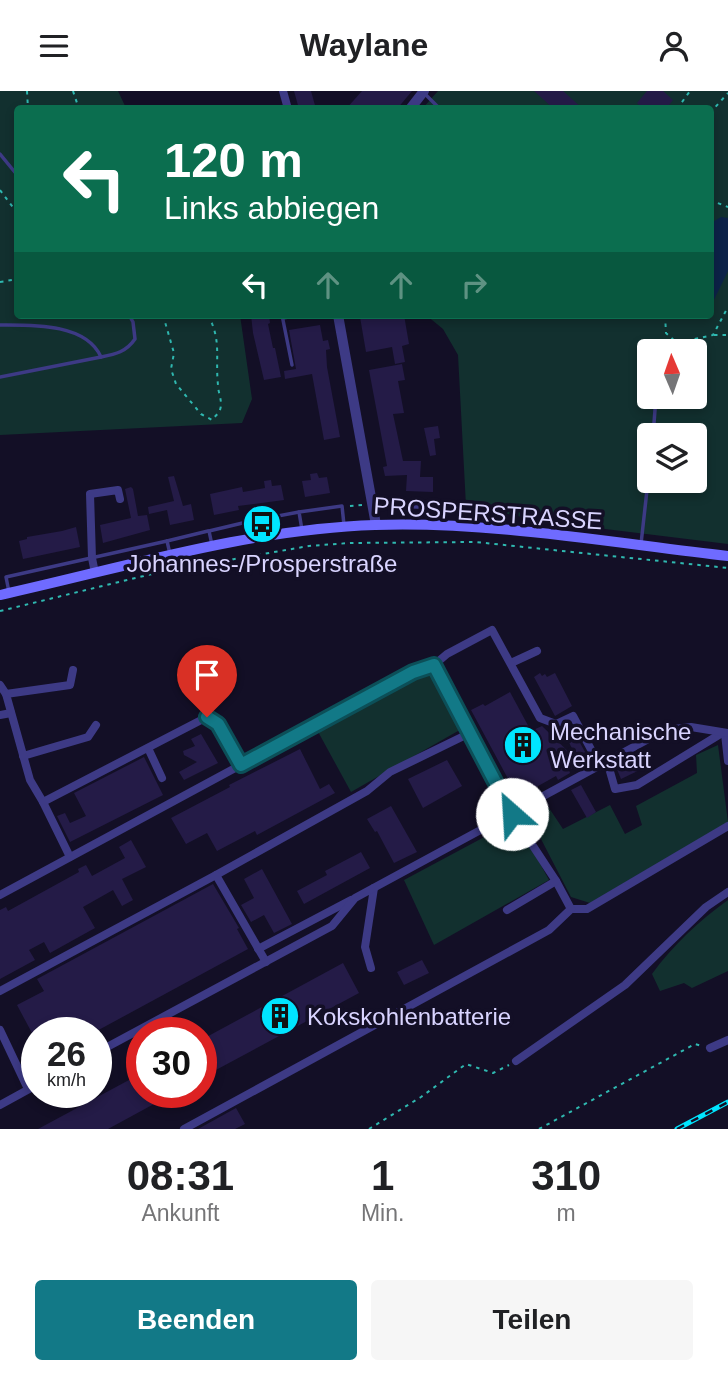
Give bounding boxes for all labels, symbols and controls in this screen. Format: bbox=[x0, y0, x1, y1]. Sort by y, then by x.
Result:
icon: menu bbox=[35, 27, 73, 65]
text: Waylane bbox=[300, 27, 428, 63]
icon: person bbox=[655, 27, 693, 65]
icon: left bbox=[49, 133, 140, 224]
text: 120 m bbox=[164, 133, 303, 187]
text: Links abbiegen bbox=[164, 190, 379, 226]
icon: left bbox=[236, 266, 274, 304]
icon: ahead bbox=[309, 266, 347, 304]
icon: ahead bbox=[382, 266, 420, 304]
icon: right bbox=[455, 266, 493, 304]
north arrow bbox=[637, 339, 707, 409]
map controls bbox=[637, 339, 707, 493]
button: layers bbox=[637, 423, 707, 493]
street label: PROSPERSTRASSE bbox=[373, 492, 603, 534]
bus stop icon: Johannes-/Prosperstraße bbox=[241, 503, 283, 545]
place label: Johannes-/Prosperstraße bbox=[127, 550, 397, 577]
pin bbox=[177, 645, 237, 717]
icon: arrive bbox=[188, 656, 226, 694]
place label: Mechanische Werkstatt bbox=[550, 718, 691, 773]
building icon: Mechanische Werkstatt bbox=[502, 724, 544, 766]
position arrow bbox=[475, 777, 549, 851]
building icon: Kokskohlenbatterie bbox=[259, 995, 301, 1037]
place label: Kokskohlenbatterie bbox=[307, 1003, 511, 1030]
speed limit sign: 30 bbox=[126, 1017, 217, 1108]
text: 26 bbox=[47, 1034, 86, 1073]
text: km/h bbox=[47, 1070, 86, 1090]
text: 08:31 bbox=[127, 1152, 234, 1199]
text: 1 bbox=[371, 1152, 394, 1199]
text: 310 bbox=[531, 1152, 601, 1199]
text: Ankunft bbox=[141, 1200, 219, 1226]
text: Min. bbox=[361, 1200, 404, 1226]
text: m bbox=[557, 1200, 576, 1226]
button: Beenden bbox=[35, 1280, 357, 1360]
button: Teilen bbox=[371, 1280, 693, 1360]

